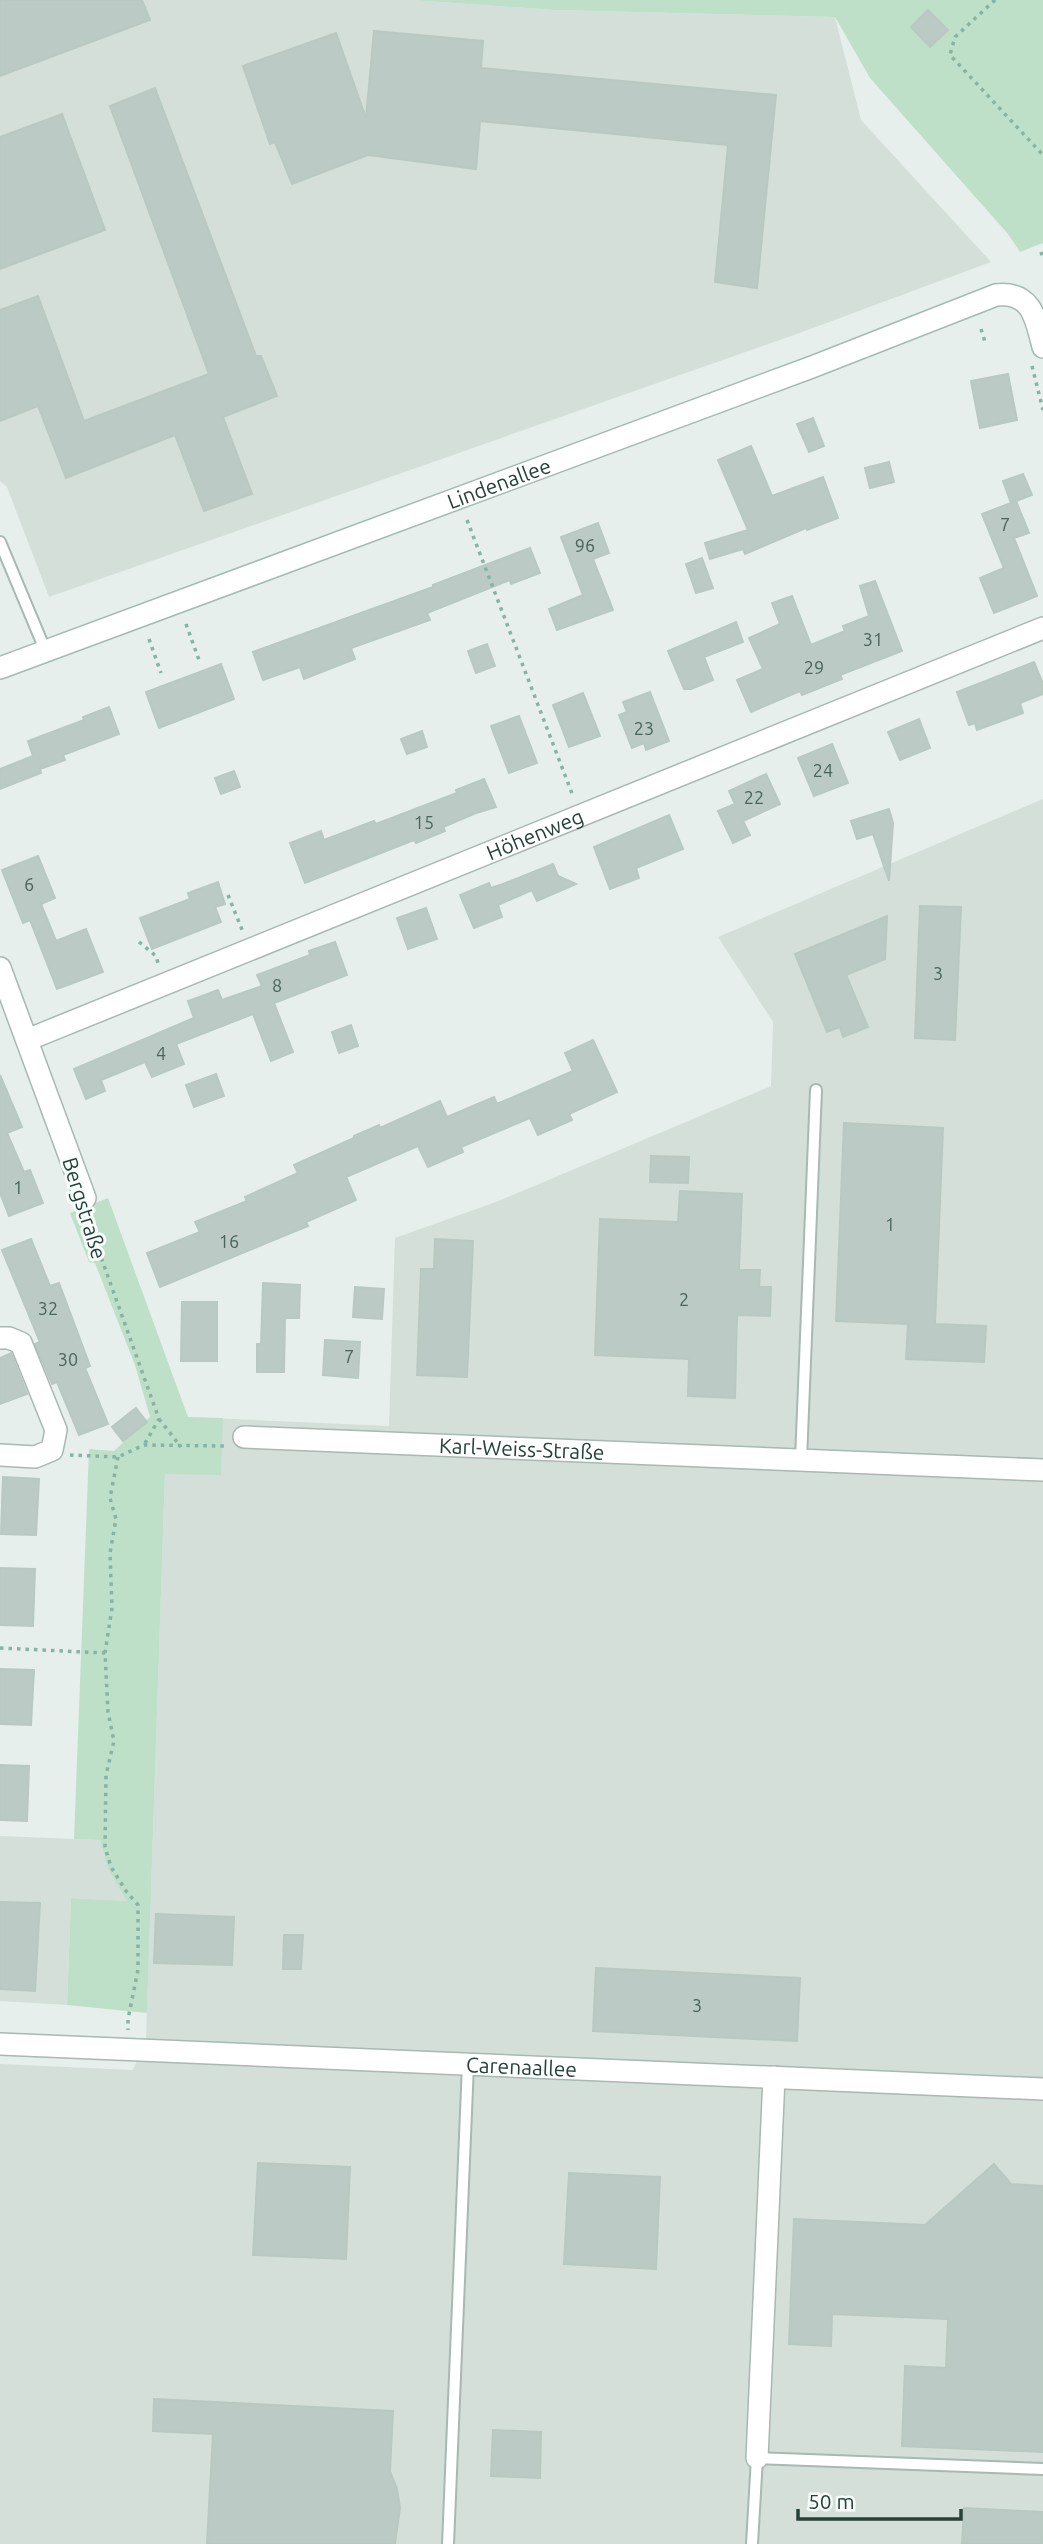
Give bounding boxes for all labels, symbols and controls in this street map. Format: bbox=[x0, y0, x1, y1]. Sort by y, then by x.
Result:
street label: Lindenallee bbox=[444, 453, 554, 513]
house number: 7 bbox=[1000, 514, 1010, 534]
house number: 96 bbox=[575, 535, 595, 555]
house number: 31 bbox=[863, 629, 883, 649]
house number: 29 bbox=[804, 657, 824, 677]
house number: 23 bbox=[634, 718, 654, 738]
house number: 24 bbox=[813, 760, 833, 780]
house number: 22 bbox=[744, 787, 764, 807]
street label: Höhenweg bbox=[483, 804, 587, 864]
house number: 15 bbox=[414, 812, 434, 832]
house number: 6 bbox=[24, 874, 34, 894]
house number: 3 bbox=[933, 963, 943, 983]
house number: 8 bbox=[272, 975, 282, 995]
house number: 4 bbox=[156, 1043, 166, 1063]
street label: Bergstraße bbox=[58, 1154, 112, 1262]
house number: 1 bbox=[13, 1177, 23, 1197]
house number: 1 bbox=[885, 1214, 895, 1234]
house number: 16 bbox=[219, 1231, 239, 1251]
house number: 2 bbox=[679, 1289, 689, 1309]
house number: 32 bbox=[38, 1298, 58, 1318]
house number: 7 bbox=[344, 1346, 354, 1366]
house number: 30 bbox=[58, 1349, 78, 1369]
street label: Karl-Weiss-Straße bbox=[439, 1433, 605, 1464]
house number: 3 bbox=[692, 1995, 702, 2015]
street label: Carenaallee bbox=[466, 2052, 578, 2081]
scale bar bbox=[798, 2478, 961, 2522]
text: 50 m bbox=[808, 2489, 855, 2513]

